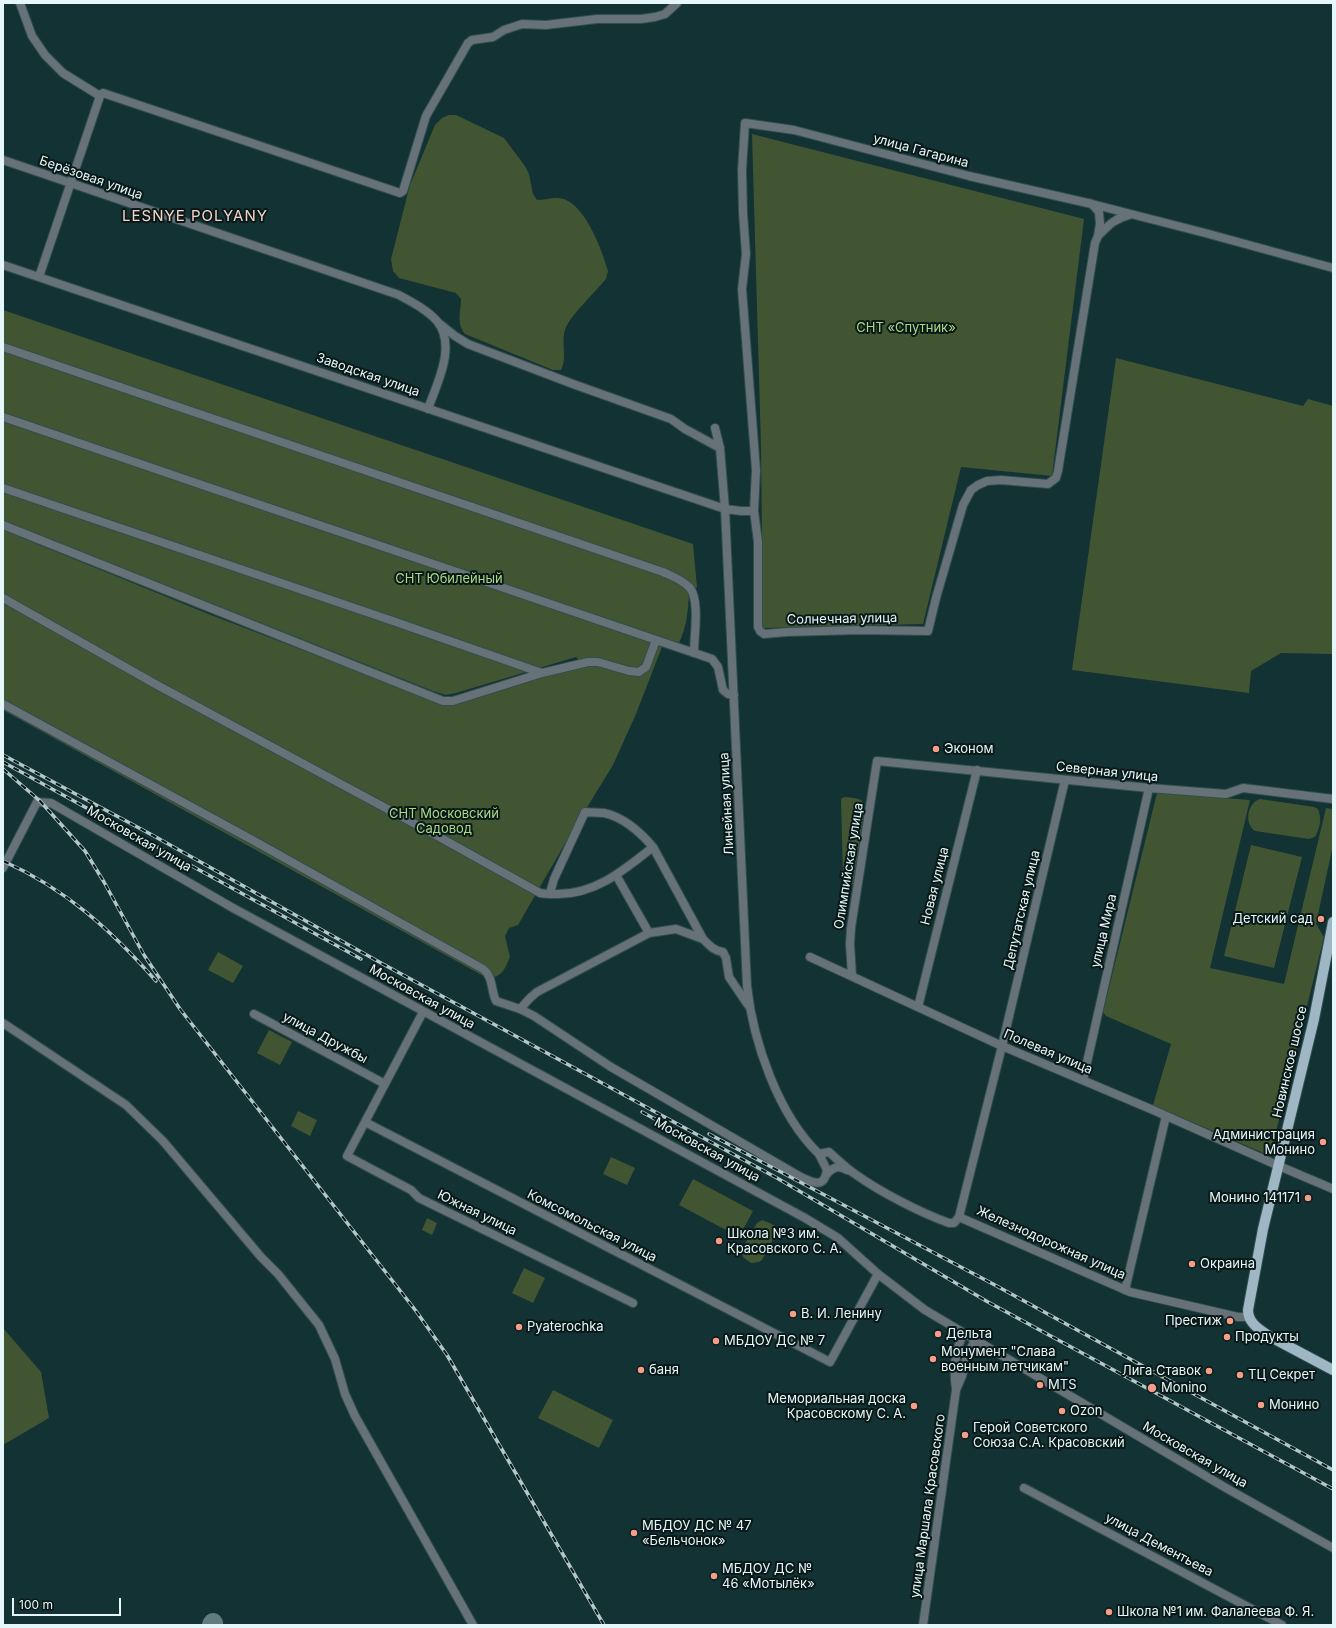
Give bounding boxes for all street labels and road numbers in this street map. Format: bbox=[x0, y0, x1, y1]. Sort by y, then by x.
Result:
street label: улица Гагарина bbox=[872, 131, 970, 171]
street label: Берёзовая улица bbox=[37, 153, 145, 203]
street label: Заводская улица bbox=[314, 350, 422, 400]
street label: Солнечная улица bbox=[787, 610, 897, 628]
street label: Линейная улица bbox=[717, 752, 737, 856]
street label: Северная улица bbox=[1055, 759, 1159, 785]
street label: Олимпийская улица bbox=[831, 802, 867, 930]
street label: Московская улица bbox=[84, 803, 194, 875]
street label: Новая улица bbox=[918, 845, 952, 927]
street label: Депутатская улица bbox=[1001, 849, 1043, 971]
street label: улица Мира bbox=[1088, 893, 1120, 969]
street label: Московская улица bbox=[366, 961, 478, 1033]
street label: Новинское шоссе bbox=[1270, 1005, 1310, 1119]
street label: улица Дружбы bbox=[280, 1009, 370, 1067]
street label: Полевая улица bbox=[1001, 1026, 1095, 1078]
street label: Московская улица bbox=[651, 1114, 763, 1186]
street label: Южная улица bbox=[435, 1187, 519, 1239]
street label: Комсомольская улица bbox=[525, 1187, 659, 1265]
street label: Железнодорожная улица bbox=[974, 1203, 1128, 1283]
street label: улица Маршала Красовского bbox=[907, 1413, 949, 1599]
street label: Московская улица bbox=[1140, 1419, 1250, 1491]
street label: улица Дементьева bbox=[1102, 1510, 1216, 1580]

